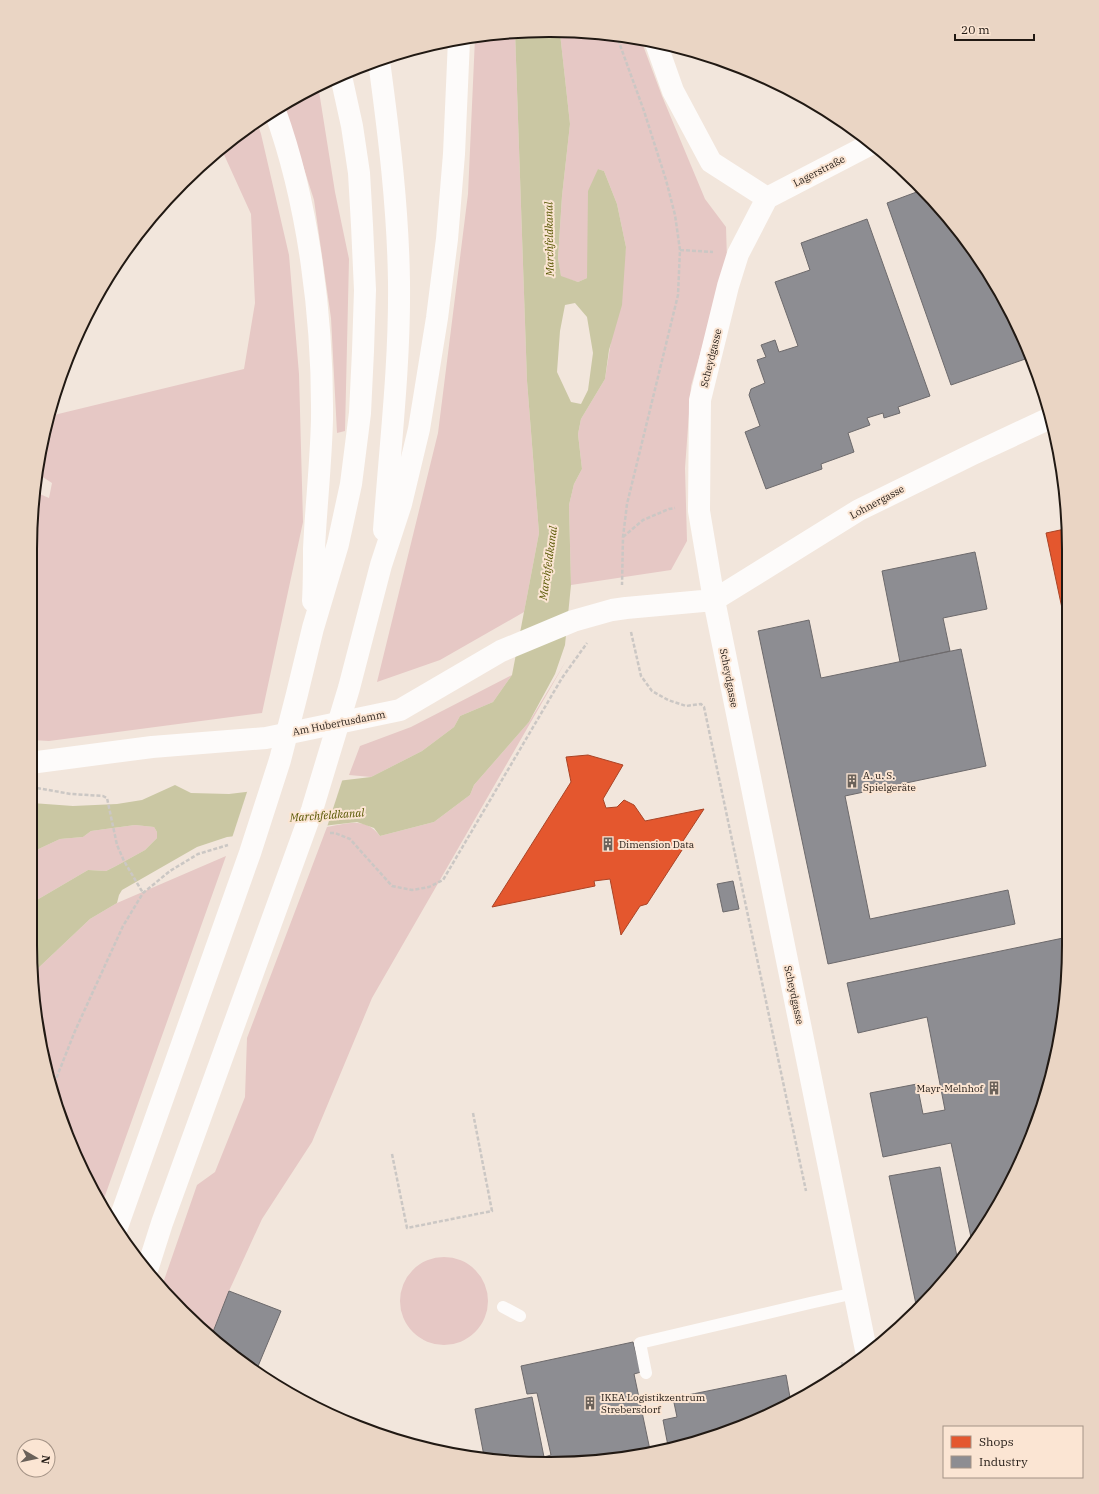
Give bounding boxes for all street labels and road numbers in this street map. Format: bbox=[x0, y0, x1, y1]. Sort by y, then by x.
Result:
street label: Lagerstraße bbox=[791, 152, 847, 190]
street label: Scheydgasse bbox=[697, 327, 725, 389]
street label: Lohnergasse bbox=[847, 482, 907, 522]
street label: Scheydgasse bbox=[717, 647, 741, 709]
street label: Am Hubertusdamm bbox=[292, 708, 387, 738]
street label: Scheydgasse bbox=[781, 964, 807, 1026]

